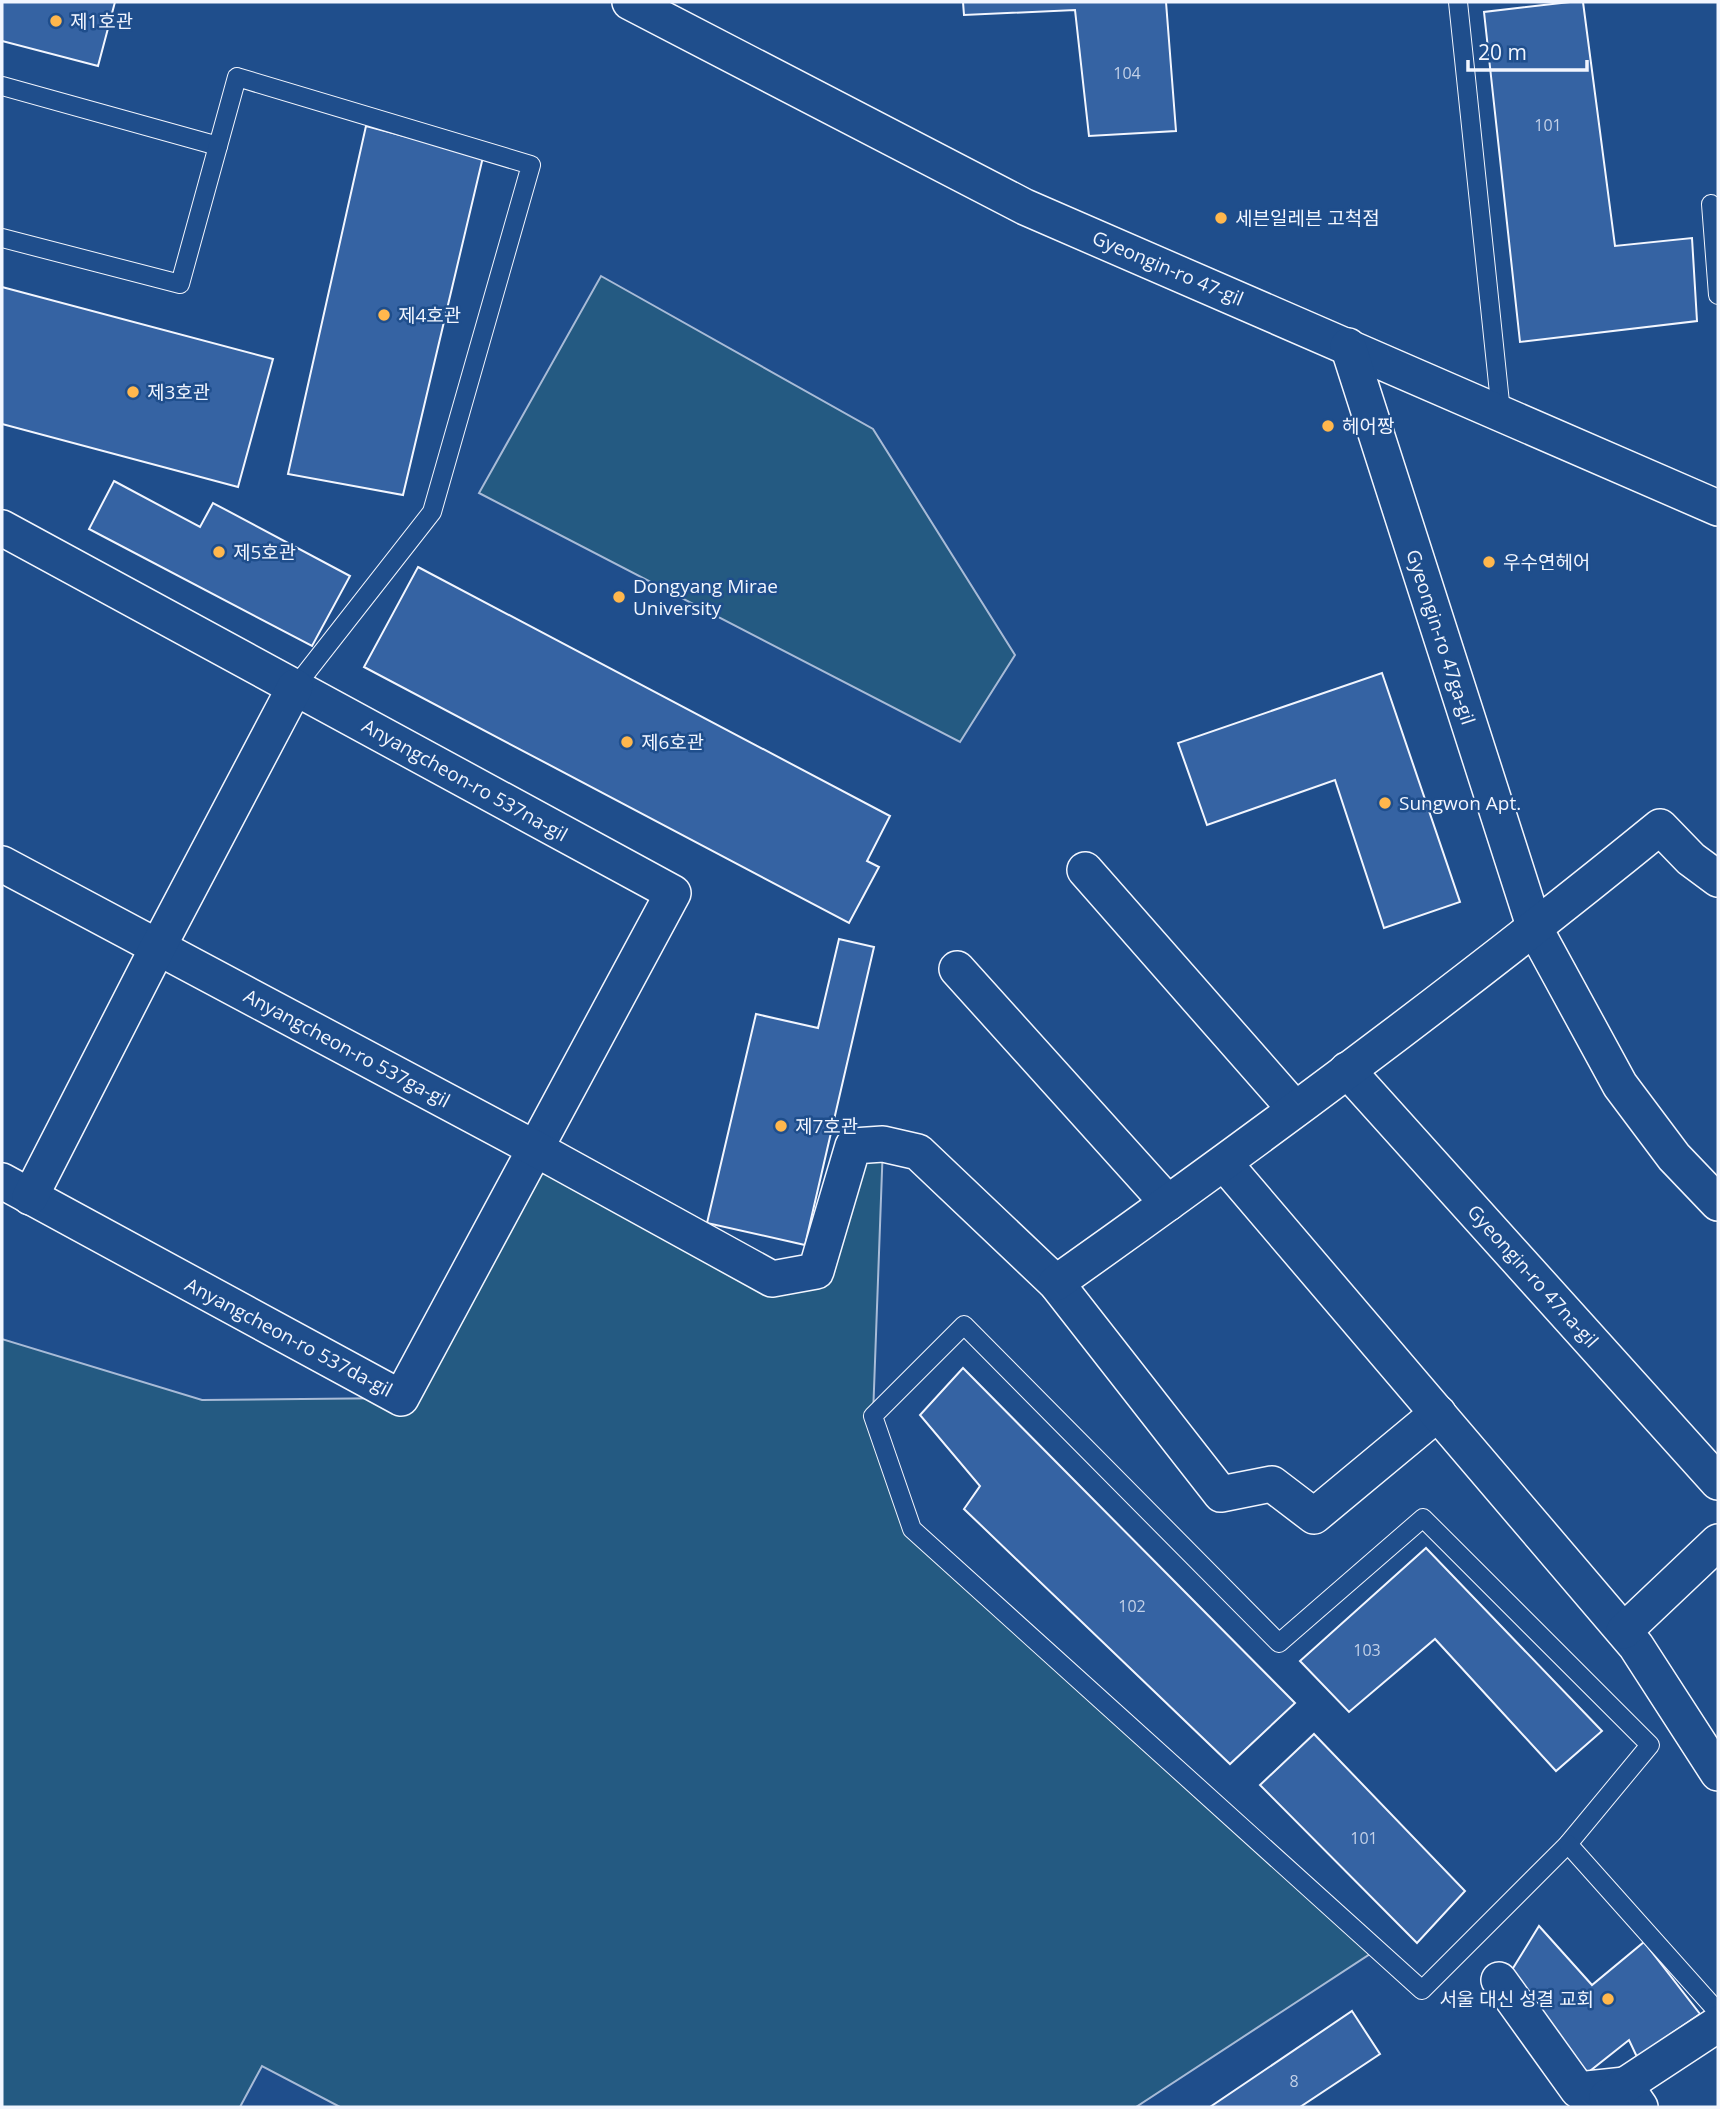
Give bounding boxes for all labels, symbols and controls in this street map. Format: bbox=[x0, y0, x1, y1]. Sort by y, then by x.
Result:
place label: 제1호관 bbox=[70, 8, 133, 34]
marker: 제1호관 bbox=[48, 13, 64, 29]
scale bar bbox=[1468, 28, 1587, 72]
text: 20 m bbox=[1478, 38, 1527, 66]
house number: 104 bbox=[1113, 62, 1141, 84]
house number: 101 bbox=[1534, 114, 1562, 136]
place label: 세븐일레븐 고척점 bbox=[1235, 205, 1380, 231]
marker: 세븐일레븐 고척점 bbox=[1213, 210, 1229, 226]
street label: Gyeongin-ro 47-gil bbox=[1088, 224, 1248, 312]
place label: 제4호관 bbox=[398, 302, 461, 328]
marker: 제4호관 bbox=[376, 307, 392, 323]
place label: 제3호관 bbox=[147, 379, 210, 405]
marker: 제3호관 bbox=[125, 384, 141, 400]
place label: 헤어짱 bbox=[1342, 413, 1394, 439]
marker: 헤어짱 bbox=[1320, 418, 1336, 434]
place label: 제5호관 bbox=[233, 539, 296, 565]
marker: 제5호관 bbox=[211, 544, 227, 560]
street label: Gyeongin-ro 47ga-gil bbox=[1400, 546, 1482, 728]
place label: 우수연헤어 bbox=[1503, 549, 1590, 575]
marker: 우수연헤어 bbox=[1481, 554, 1497, 570]
place label: Dongyang Mirae University bbox=[633, 573, 778, 621]
marker: Dongyang Mirae University bbox=[611, 589, 627, 605]
street label: Anyangcheon-ro 537na-gil bbox=[358, 713, 572, 847]
place label: 제6호관 bbox=[641, 729, 704, 755]
marker: 제6호관 bbox=[619, 734, 635, 750]
place label: Sungwon Apt. bbox=[1399, 790, 1521, 816]
marker: Sungwon Apt. bbox=[1377, 795, 1393, 811]
street label: Anyangcheon-ro 537ga-gil bbox=[239, 983, 455, 1113]
place label: 제7호관 bbox=[795, 1113, 858, 1139]
marker: 제7호관 bbox=[773, 1118, 789, 1134]
street label: Gyeongin-ro 47na-gil bbox=[1462, 1199, 1604, 1353]
street label: Anyangcheon-ro 537da-gil bbox=[181, 1271, 397, 1403]
house number: 102 bbox=[1118, 1595, 1146, 1617]
house number: 103 bbox=[1353, 1639, 1381, 1661]
house number: 101 bbox=[1350, 1827, 1378, 1849]
place label: 서울 대신 성결 교회 bbox=[1439, 1986, 1594, 2012]
marker: 서울 대신 성결 교회 bbox=[1600, 1991, 1616, 2007]
house number: 8 bbox=[1289, 2070, 1299, 2092]

